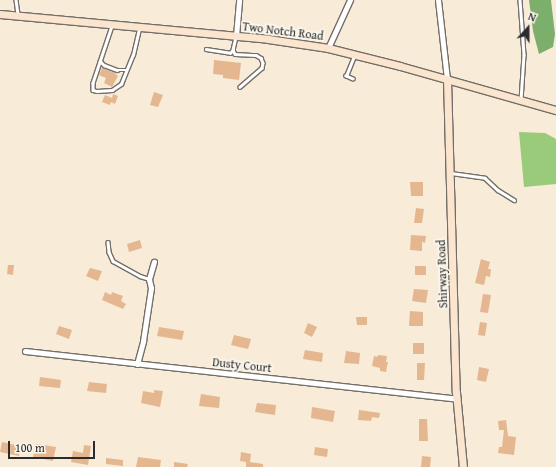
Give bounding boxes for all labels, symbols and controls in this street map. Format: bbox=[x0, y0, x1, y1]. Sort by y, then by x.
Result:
north arrow bbox=[508, 8, 548, 48]
text: N bbox=[526, 8, 539, 26]
street label: Two Notch Road bbox=[242, 19, 324, 43]
street label: Shirway Road bbox=[434, 239, 450, 309]
street label: Dusty Court bbox=[212, 355, 272, 375]
scale bar bbox=[10, 433, 97, 459]
text: 100 m bbox=[15, 439, 45, 456]

